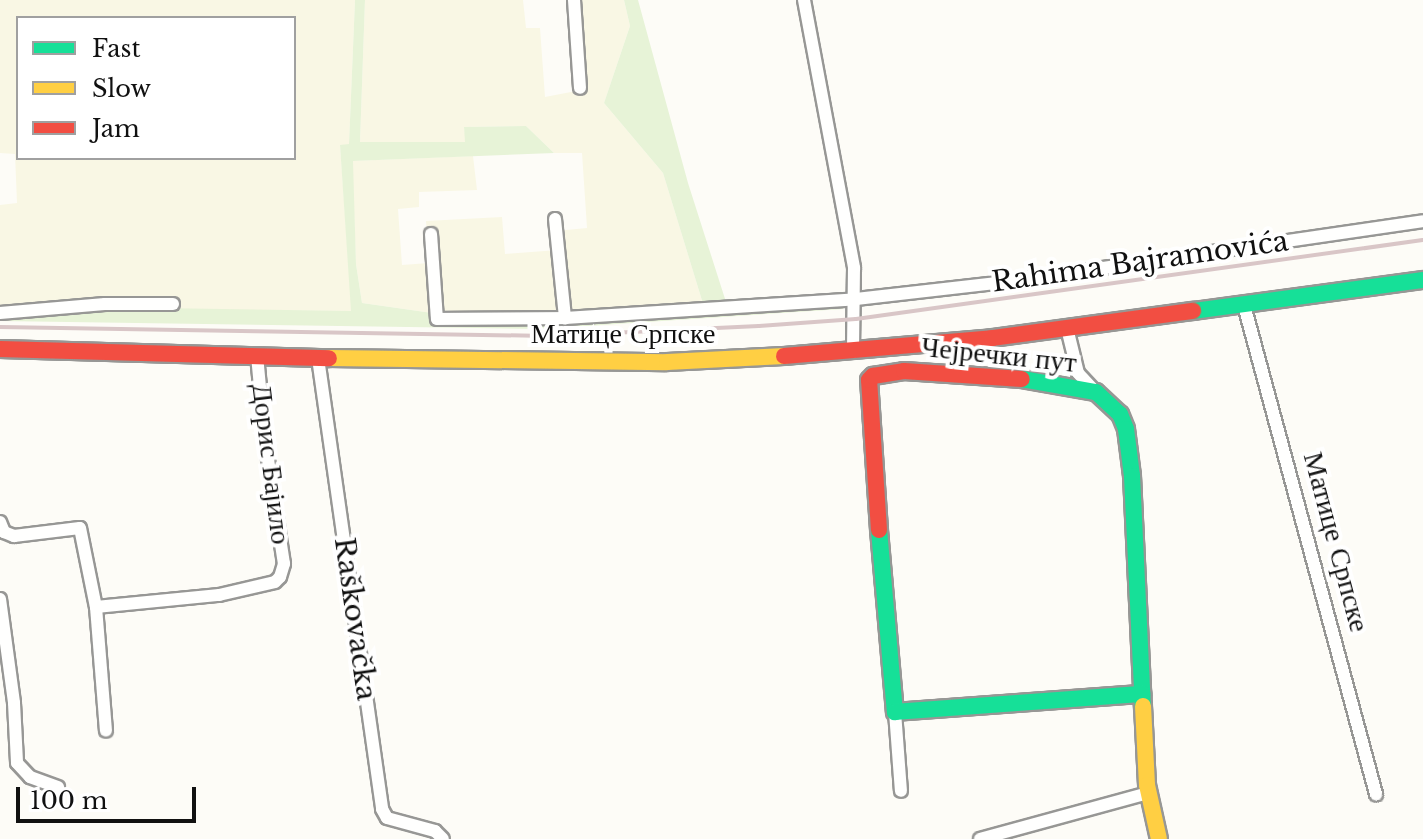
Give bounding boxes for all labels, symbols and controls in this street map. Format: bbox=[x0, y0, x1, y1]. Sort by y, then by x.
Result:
legend bbox=[16, 16, 296, 160]
text: Fast bbox=[92, 34, 140, 63]
text: Slow bbox=[92, 74, 151, 103]
text: Jam bbox=[92, 114, 140, 143]
street label: Rahima Bajramovića bbox=[989, 225, 1291, 299]
street label: Матице Српске bbox=[531, 317, 715, 351]
street label: Чејречки пут bbox=[920, 330, 1078, 380]
street label: Дорис Бајило bbox=[244, 382, 298, 546]
street label: Матице Српске bbox=[1296, 448, 1376, 636]
street label: Raškovačka bbox=[327, 535, 383, 703]
scale bar bbox=[20, 771, 200, 821]
text: 100 m bbox=[30, 786, 108, 815]

